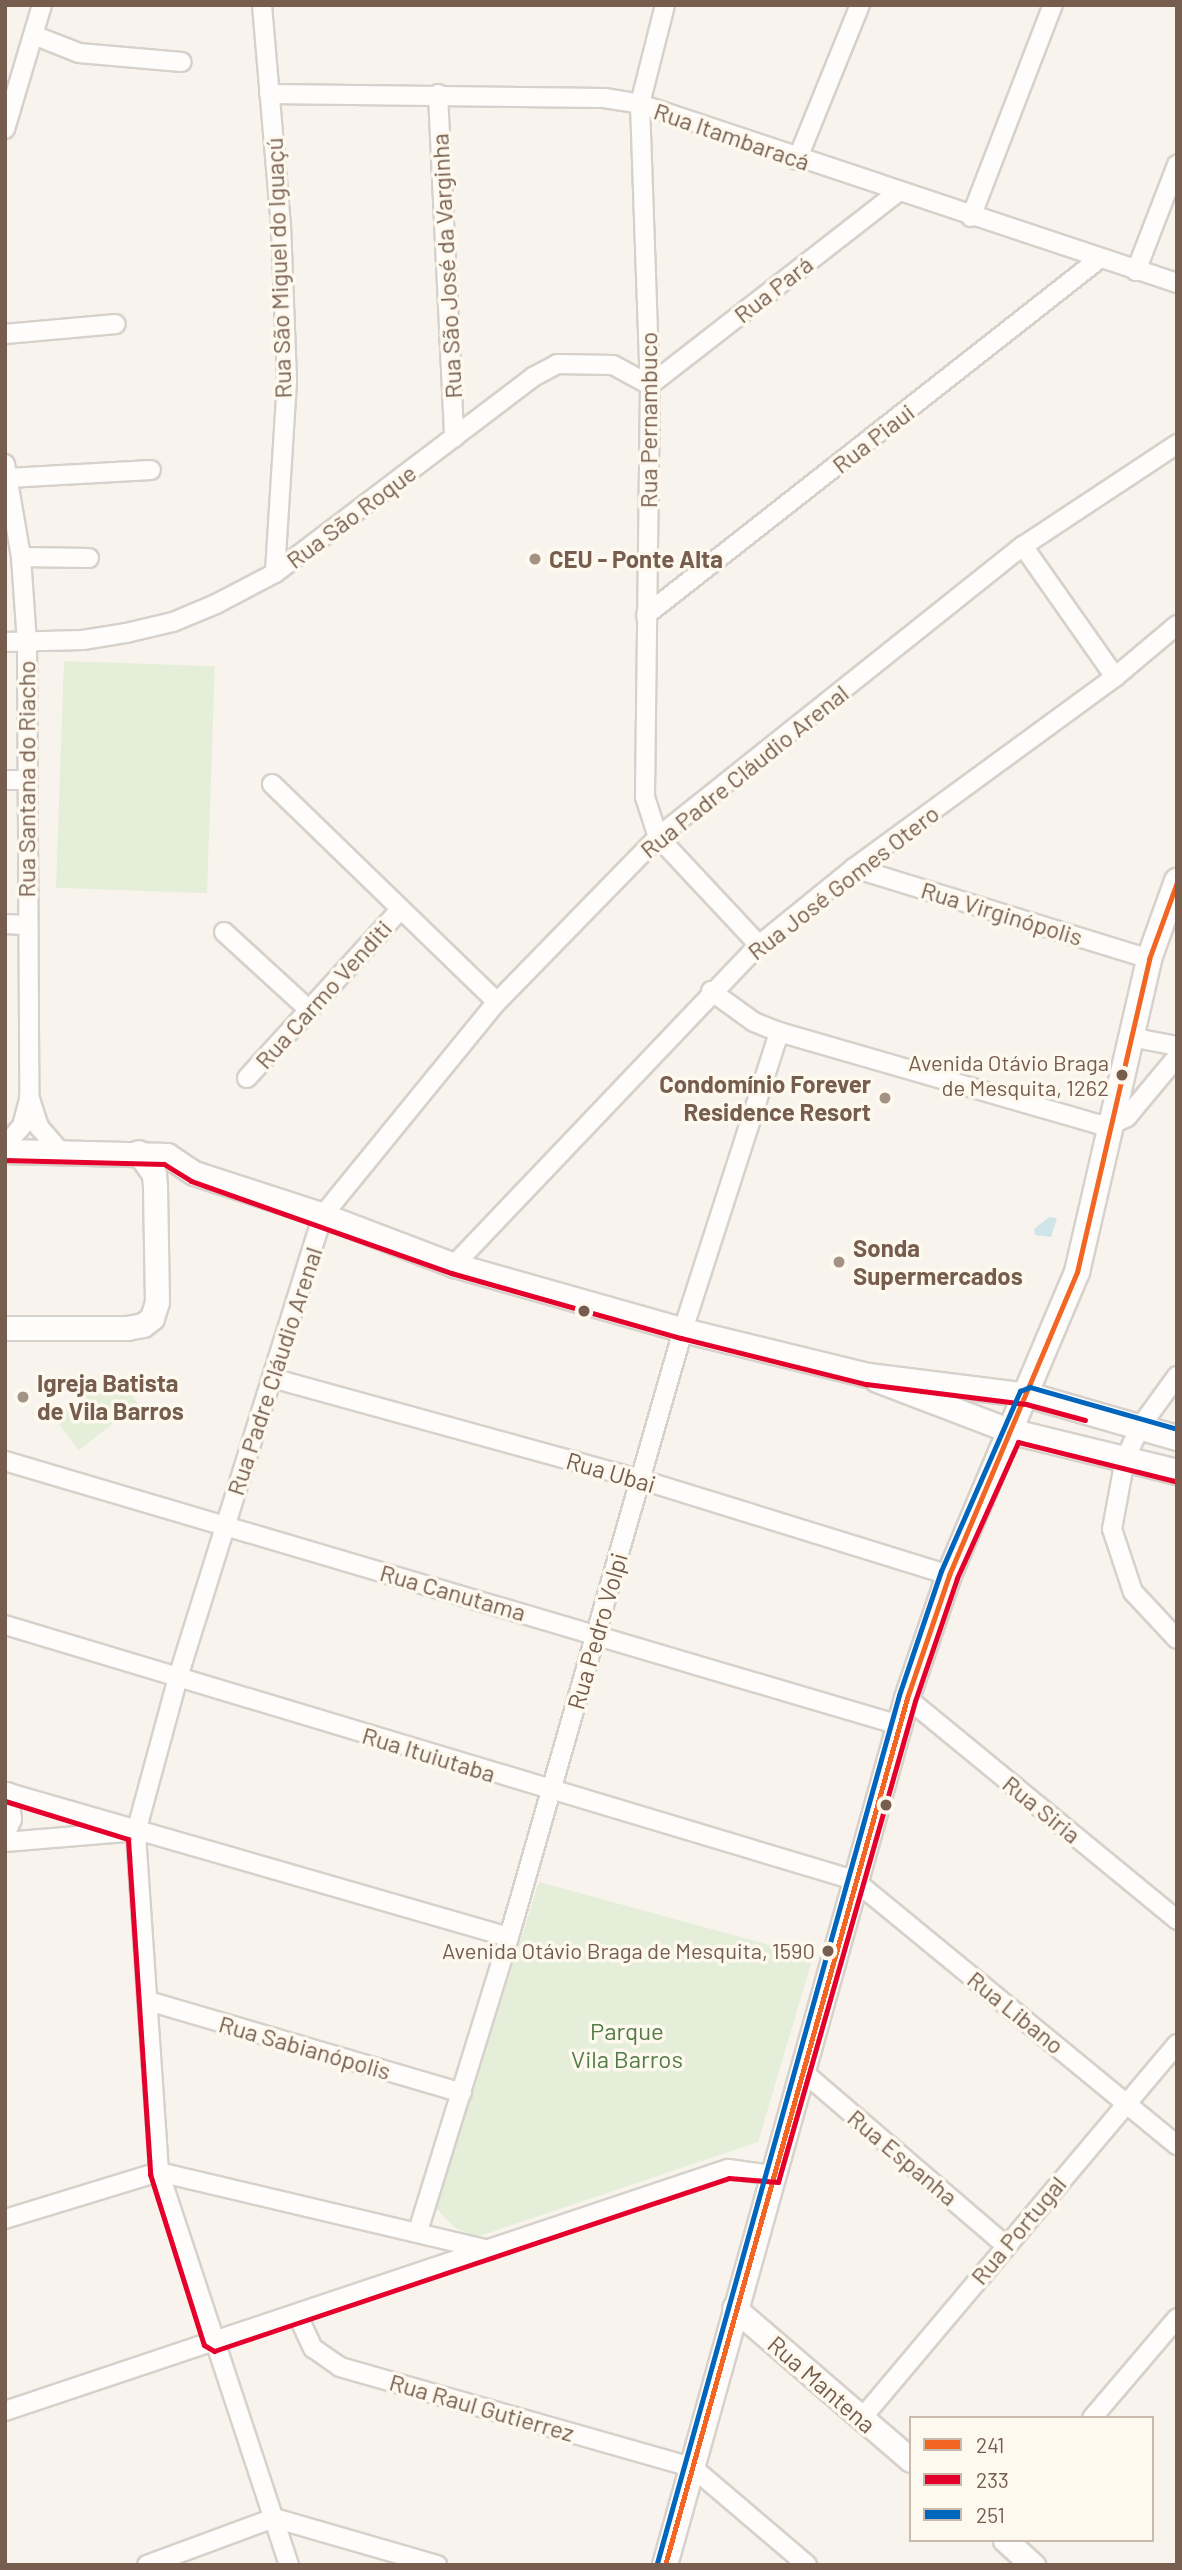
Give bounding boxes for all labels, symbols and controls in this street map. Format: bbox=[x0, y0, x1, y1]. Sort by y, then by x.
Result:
street label: Rua Itambaracá bbox=[650, 96, 814, 176]
street label: Rua São José da Varginha bbox=[425, 133, 467, 399]
street label: Rua São Miguel do Iguaçú bbox=[259, 137, 297, 399]
street label: Rua Pará bbox=[728, 249, 818, 329]
street label: Rua Pernambuco bbox=[634, 332, 662, 508]
street label: Rua Piaui bbox=[826, 397, 920, 479]
street label: Rua São Roque bbox=[280, 458, 422, 574]
place label: CEU - Ponte Alta bbox=[549, 545, 723, 573]
marker: CEU - Ponte Alta bbox=[527, 551, 543, 567]
street label: Rua Santana do Riacho bbox=[12, 660, 40, 898]
street label: Rua Padre Cláudio Arenal bbox=[634, 678, 854, 864]
street label: Rua José Gomes Otero bbox=[742, 798, 944, 966]
street label: Rua Virginópolis bbox=[918, 875, 1086, 951]
street label: Rua Carmo Venditi bbox=[249, 914, 397, 1074]
place label: Avenida Otávio Braga de Mesquita, 1262 bbox=[908, 1049, 1109, 1100]
marker: Avenida Otávio Braga de Mesquita, 1262 bbox=[1115, 1068, 1129, 1082]
place label: Condomínio Forever Residence Resort bbox=[659, 1070, 871, 1126]
marker: Condomínio Forever Residence Resort bbox=[877, 1090, 893, 1106]
place label: Sonda Supermercados bbox=[853, 1234, 1023, 1290]
street label: Rua Padre Cláudio Arenal bbox=[220, 1243, 328, 1499]
marker: Sonda Supermercados bbox=[831, 1254, 847, 1270]
unlabelled marker bbox=[577, 1304, 591, 1318]
place label: Igreja Batista de Vila Barros bbox=[37, 1369, 184, 1425]
marker: Igreja Batista de Vila Barros bbox=[15, 1389, 31, 1405]
street label: Rua Ubai bbox=[563, 1446, 659, 1498]
street label: Rua Pedro Volpi bbox=[561, 1549, 633, 1713]
street label: Rua Canutama bbox=[377, 1557, 529, 1627]
street label: Rua Ituiutaba bbox=[359, 1720, 499, 1788]
street label: Rua Siria bbox=[997, 1769, 1087, 1849]
unlabelled marker bbox=[879, 1798, 893, 1812]
place label: Avenida Otávio Braga de Mesquita, 1590 bbox=[442, 1938, 815, 1964]
marker: Avenida Otávio Braga de Mesquita, 1590 bbox=[821, 1944, 835, 1958]
street label: Rua Libano bbox=[962, 1964, 1070, 2060]
street label: Rua Sabianópolis bbox=[216, 2009, 394, 2085]
park label: Parque Vila Barros bbox=[571, 2017, 683, 2073]
street label: Rua Espanha bbox=[842, 2103, 964, 2211]
street label: Rua Portugal bbox=[964, 2170, 1072, 2290]
street label: Rua Mantena bbox=[762, 2329, 882, 2439]
street label: Rua Raul Gutierrez bbox=[386, 2367, 578, 2447]
legend bbox=[909, 2416, 1154, 2542]
text: 241 bbox=[976, 2432, 1004, 2457]
text: 233 bbox=[976, 2467, 1009, 2492]
text: 251 bbox=[976, 2502, 1005, 2527]

